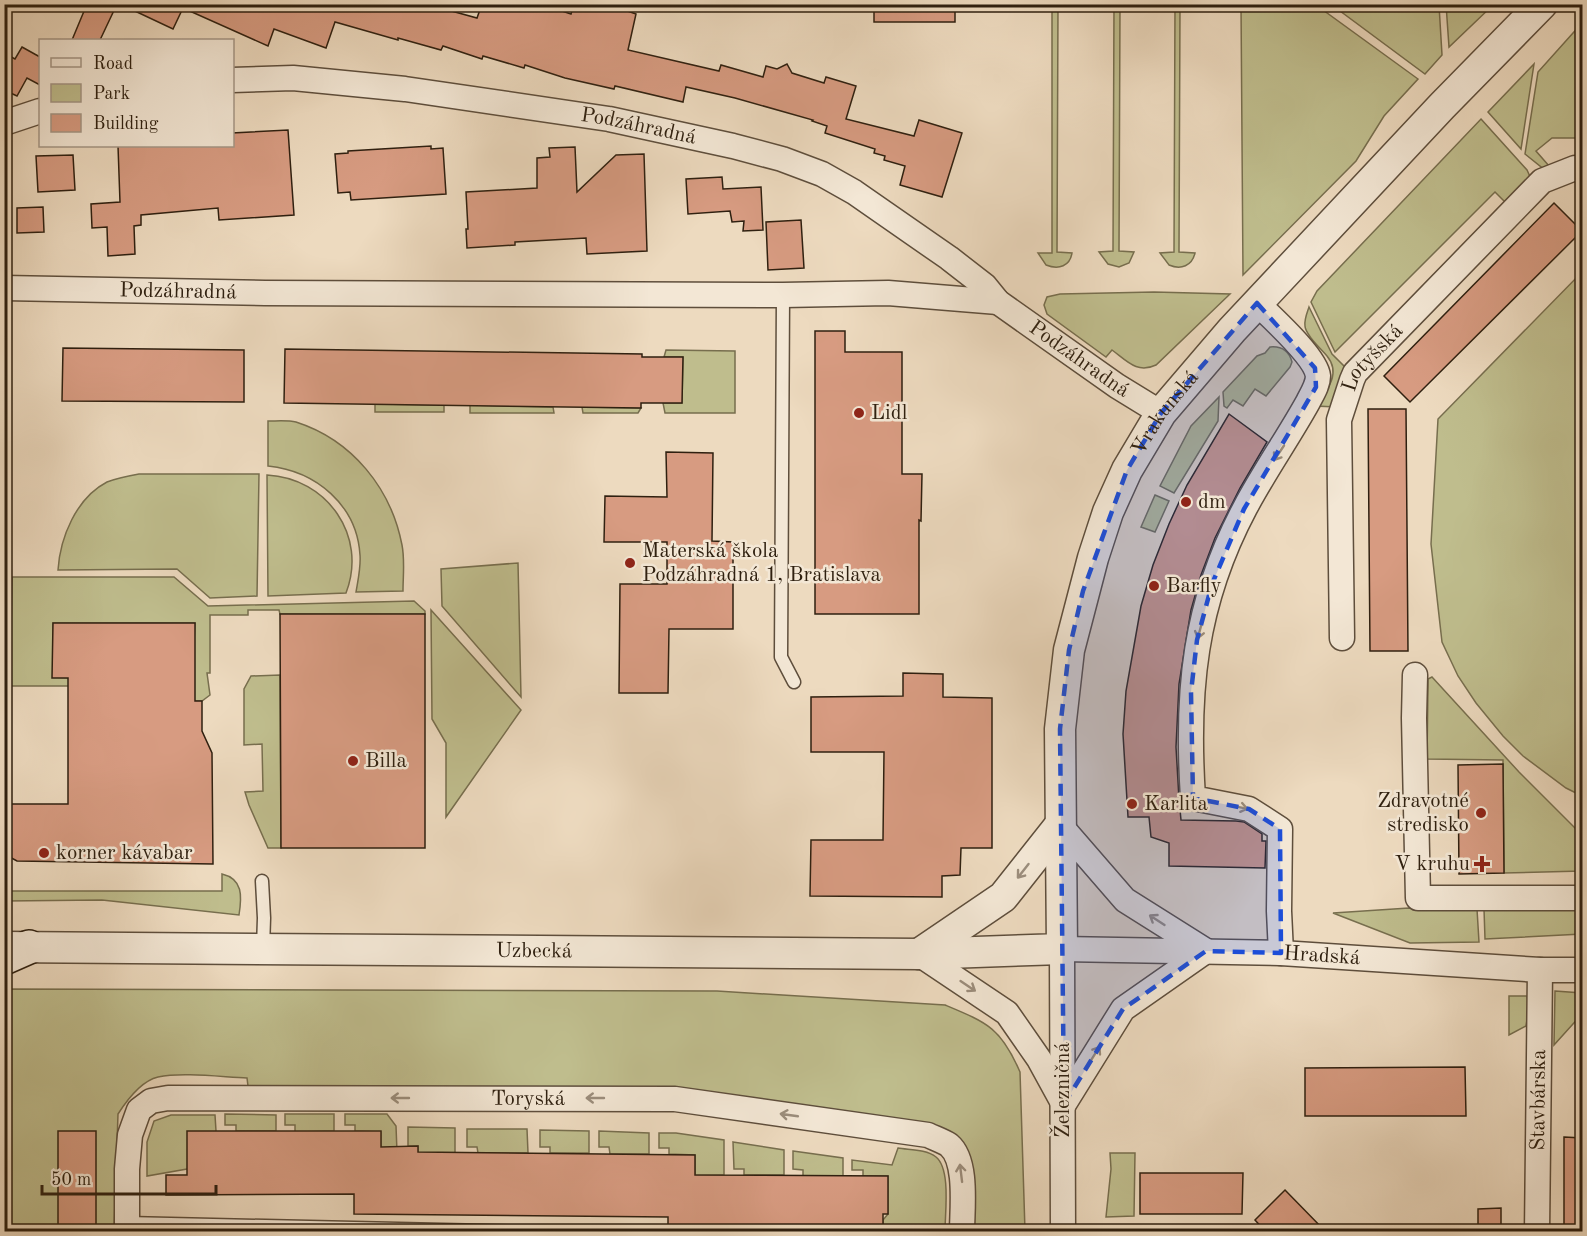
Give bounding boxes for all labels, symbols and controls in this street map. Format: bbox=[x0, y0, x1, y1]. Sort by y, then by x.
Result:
legend bbox=[39, 39, 234, 147]
text: Road bbox=[93, 55, 133, 73]
text: Park bbox=[93, 85, 130, 103]
street label: Podzáhradná bbox=[579, 104, 698, 148]
text: Building bbox=[93, 115, 159, 133]
street label: Podzáhradná bbox=[119, 280, 237, 303]
street label: Podzáhradná bbox=[1025, 317, 1133, 401]
street label: Lotyšská bbox=[1339, 320, 1407, 394]
street label: Vrakunská bbox=[1128, 367, 1203, 459]
place label: Lidl bbox=[871, 403, 908, 424]
marker: Lidl bbox=[852, 406, 866, 420]
one-way arrow bbox=[1273, 444, 1285, 460]
place label: dm bbox=[1198, 492, 1226, 513]
marker: dm bbox=[1179, 495, 1193, 509]
place label: Materská škola Podzáhradná 1, Bratislava bbox=[642, 541, 881, 586]
marker: Materská škola Podzáhradná 1, Bratislava bbox=[623, 556, 637, 570]
place label: Barfly bbox=[1166, 576, 1222, 597]
marker: Barfly bbox=[1147, 579, 1161, 593]
one-way arrow bbox=[1194, 620, 1205, 639]
place label: Billa bbox=[365, 751, 407, 772]
marker: Billa bbox=[346, 754, 360, 768]
place label: Zdravotné stredisko bbox=[1377, 791, 1469, 836]
place label: Karlita bbox=[1144, 794, 1208, 815]
marker: Karlita bbox=[1125, 797, 1139, 811]
one-way arrow bbox=[1229, 802, 1249, 813]
marker: Zdravotné stredisko bbox=[1474, 806, 1488, 820]
place label: korner kávabar bbox=[56, 843, 193, 864]
marker: korner kávabar bbox=[37, 846, 51, 860]
place label: V kruhu bbox=[1395, 854, 1470, 875]
marker: V kruhu bbox=[1475, 857, 1489, 871]
one-way arrow bbox=[1017, 863, 1030, 879]
one-way arrow bbox=[1148, 913, 1165, 926]
street label: Uzbecká bbox=[496, 940, 572, 962]
street label: Hradská bbox=[1283, 943, 1361, 969]
one-way arrow bbox=[959, 980, 975, 992]
street label: Železničná bbox=[1049, 1042, 1074, 1138]
one-way arrow bbox=[1089, 1046, 1101, 1063]
street label: Stavbárska bbox=[1527, 1049, 1550, 1151]
street label: Toryská bbox=[491, 1088, 565, 1109]
one-way arrow bbox=[390, 1092, 410, 1104]
one-way arrow bbox=[585, 1092, 605, 1104]
one-way arrow bbox=[779, 1109, 799, 1120]
scale bar bbox=[42, 1158, 216, 1196]
one-way arrow bbox=[955, 1164, 966, 1184]
text: 50 m bbox=[51, 1171, 91, 1189]

